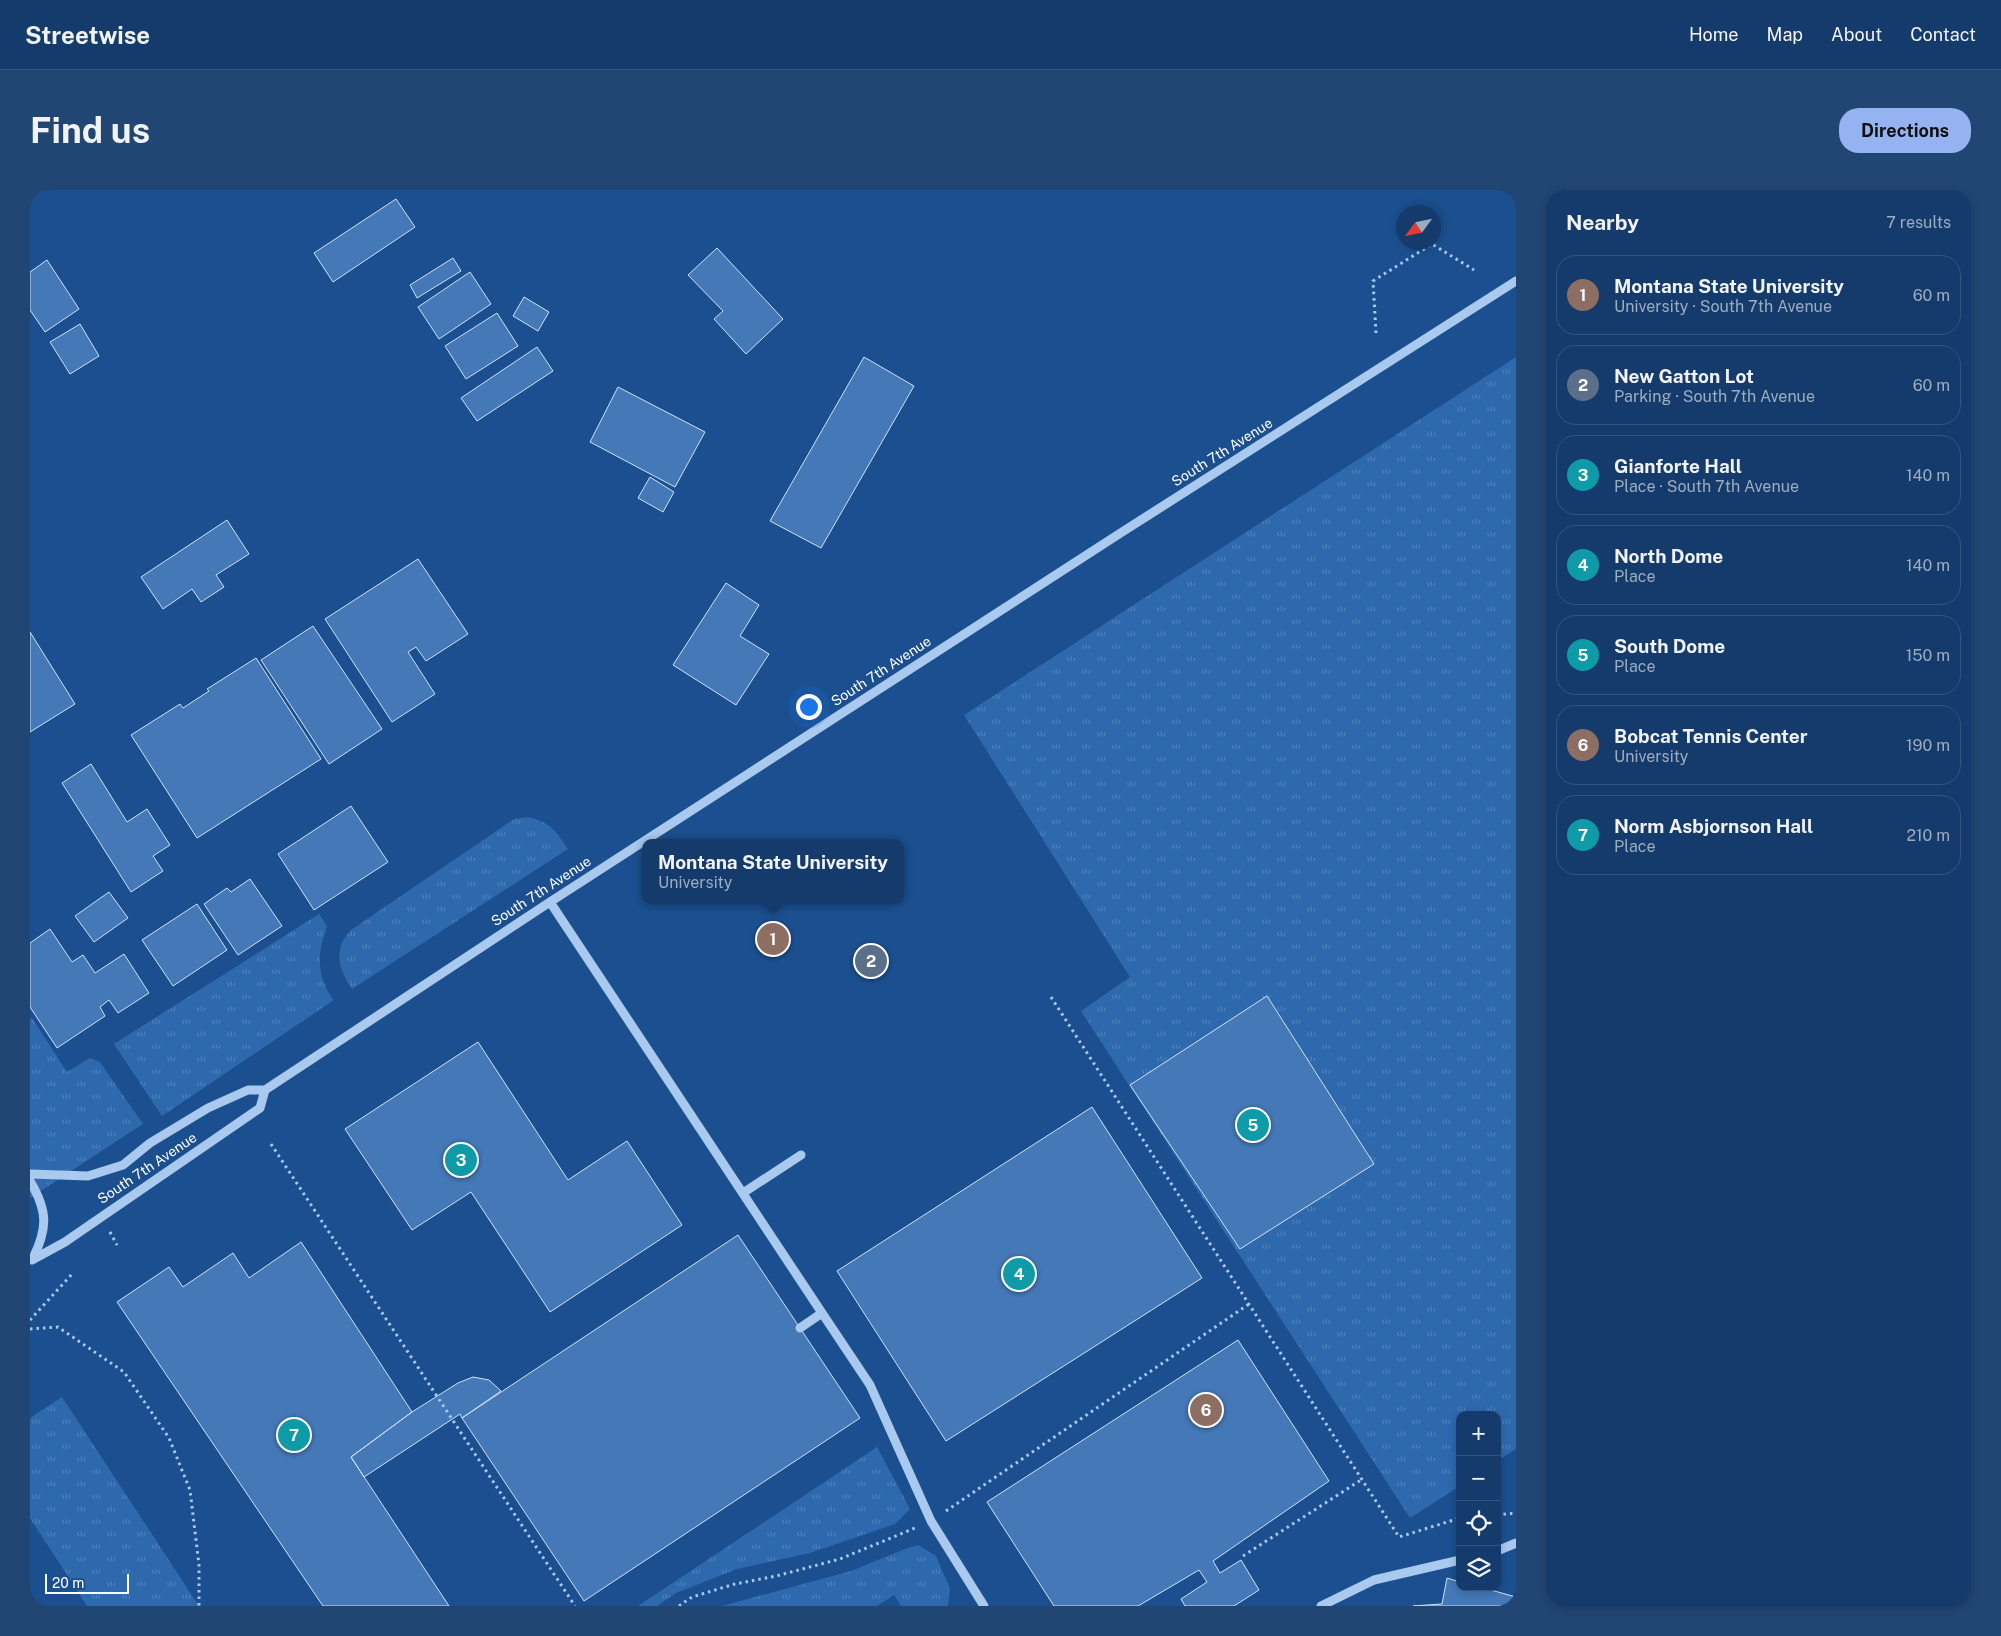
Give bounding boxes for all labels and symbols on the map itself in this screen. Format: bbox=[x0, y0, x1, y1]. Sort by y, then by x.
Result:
north arrow bbox=[1396, 205, 1441, 250]
street label: South 7th Avenue bbox=[1169, 415, 1275, 489]
street label: South 7th Avenue bbox=[828, 633, 934, 709]
your location bbox=[796, 694, 822, 720]
street label: South 7th Avenue bbox=[488, 853, 594, 929]
pin: 1 bbox=[757, 920, 789, 958]
pin: 2 bbox=[855, 942, 887, 980]
pin: 5 bbox=[1237, 1106, 1269, 1144]
street label: South 7th Avenue bbox=[95, 1129, 199, 1207]
pin: 3 bbox=[445, 1141, 477, 1179]
pin: 4 bbox=[1003, 1255, 1035, 1293]
pin: 6 bbox=[1190, 1391, 1222, 1429]
pin: 7 bbox=[278, 1416, 310, 1454]
scale bar bbox=[45, 1571, 129, 1594]

